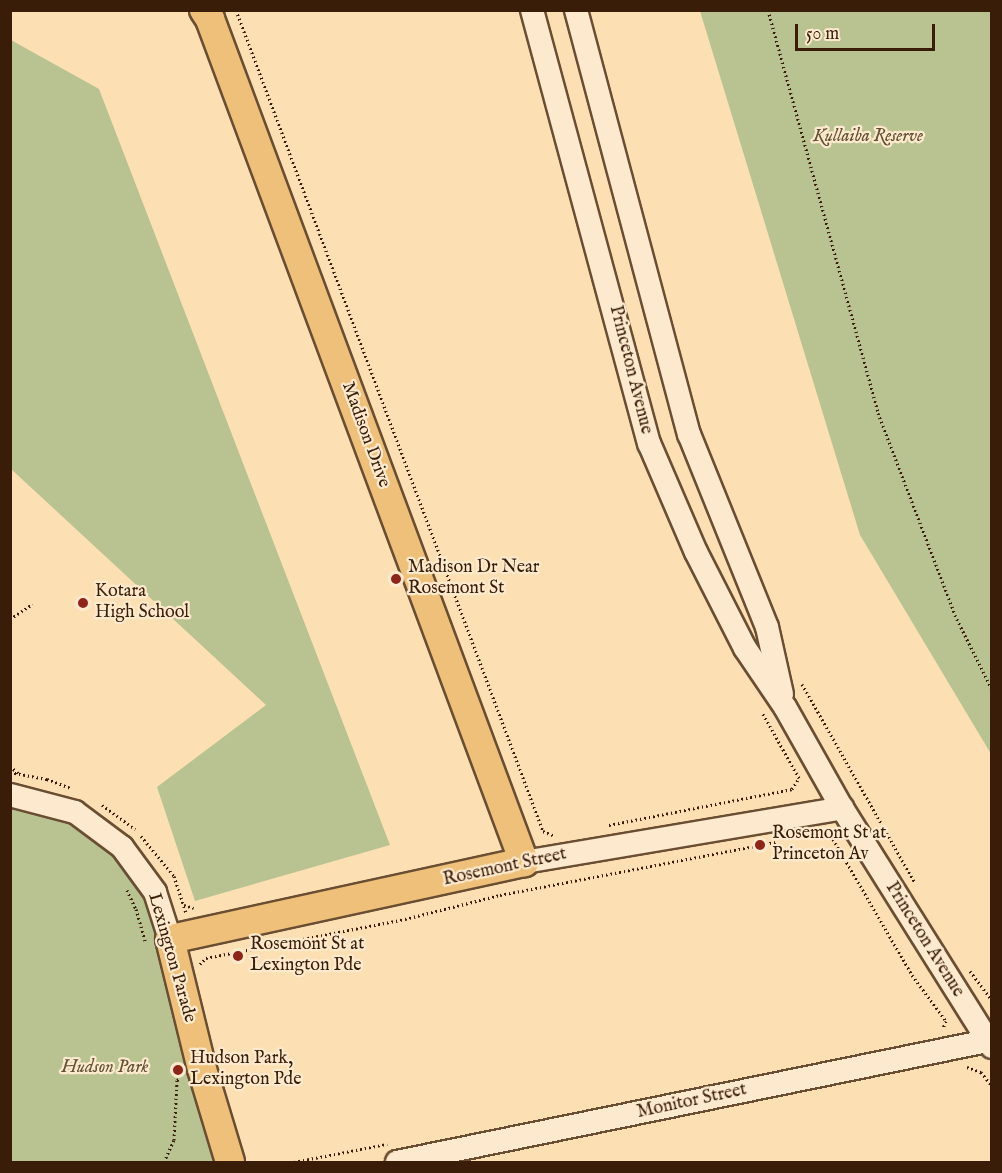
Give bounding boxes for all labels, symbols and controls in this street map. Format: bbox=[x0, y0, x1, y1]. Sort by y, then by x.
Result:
scale bar bbox=[798, 12, 938, 50]
text: 50 m bbox=[806, 23, 839, 46]
park label: Kullaiba Reserve bbox=[813, 126, 923, 148]
street label: Princeton Avenue bbox=[604, 303, 656, 437]
street label: Madison Drive bbox=[336, 379, 394, 491]
place label: Madison Dr Near Rosemont St bbox=[408, 558, 539, 600]
marker: Madison Dr Near Rosemont St bbox=[389, 572, 403, 586]
place label: Kotara High School bbox=[95, 582, 189, 624]
marker: Kotara High School bbox=[76, 596, 90, 610]
place label: Rosemont St at Princeton Av bbox=[772, 824, 886, 866]
marker: Rosemont St at Princeton Av bbox=[753, 838, 767, 852]
street label: Rosemont Street bbox=[441, 844, 569, 892]
street label: Princeton Avenue bbox=[880, 878, 968, 1002]
street label: Lexington Parade bbox=[142, 891, 200, 1025]
place label: Rosemont St at Lexington Pde bbox=[250, 935, 364, 978]
marker: Rosemont St at Lexington Pde bbox=[231, 949, 245, 963]
place label: Hudson Park, Lexington Pde bbox=[190, 1049, 301, 1092]
park label: Hudson Park bbox=[61, 1057, 149, 1079]
marker: Hudson Park, Lexington Pde bbox=[171, 1063, 185, 1077]
street label: Monitor Street bbox=[635, 1080, 749, 1124]

